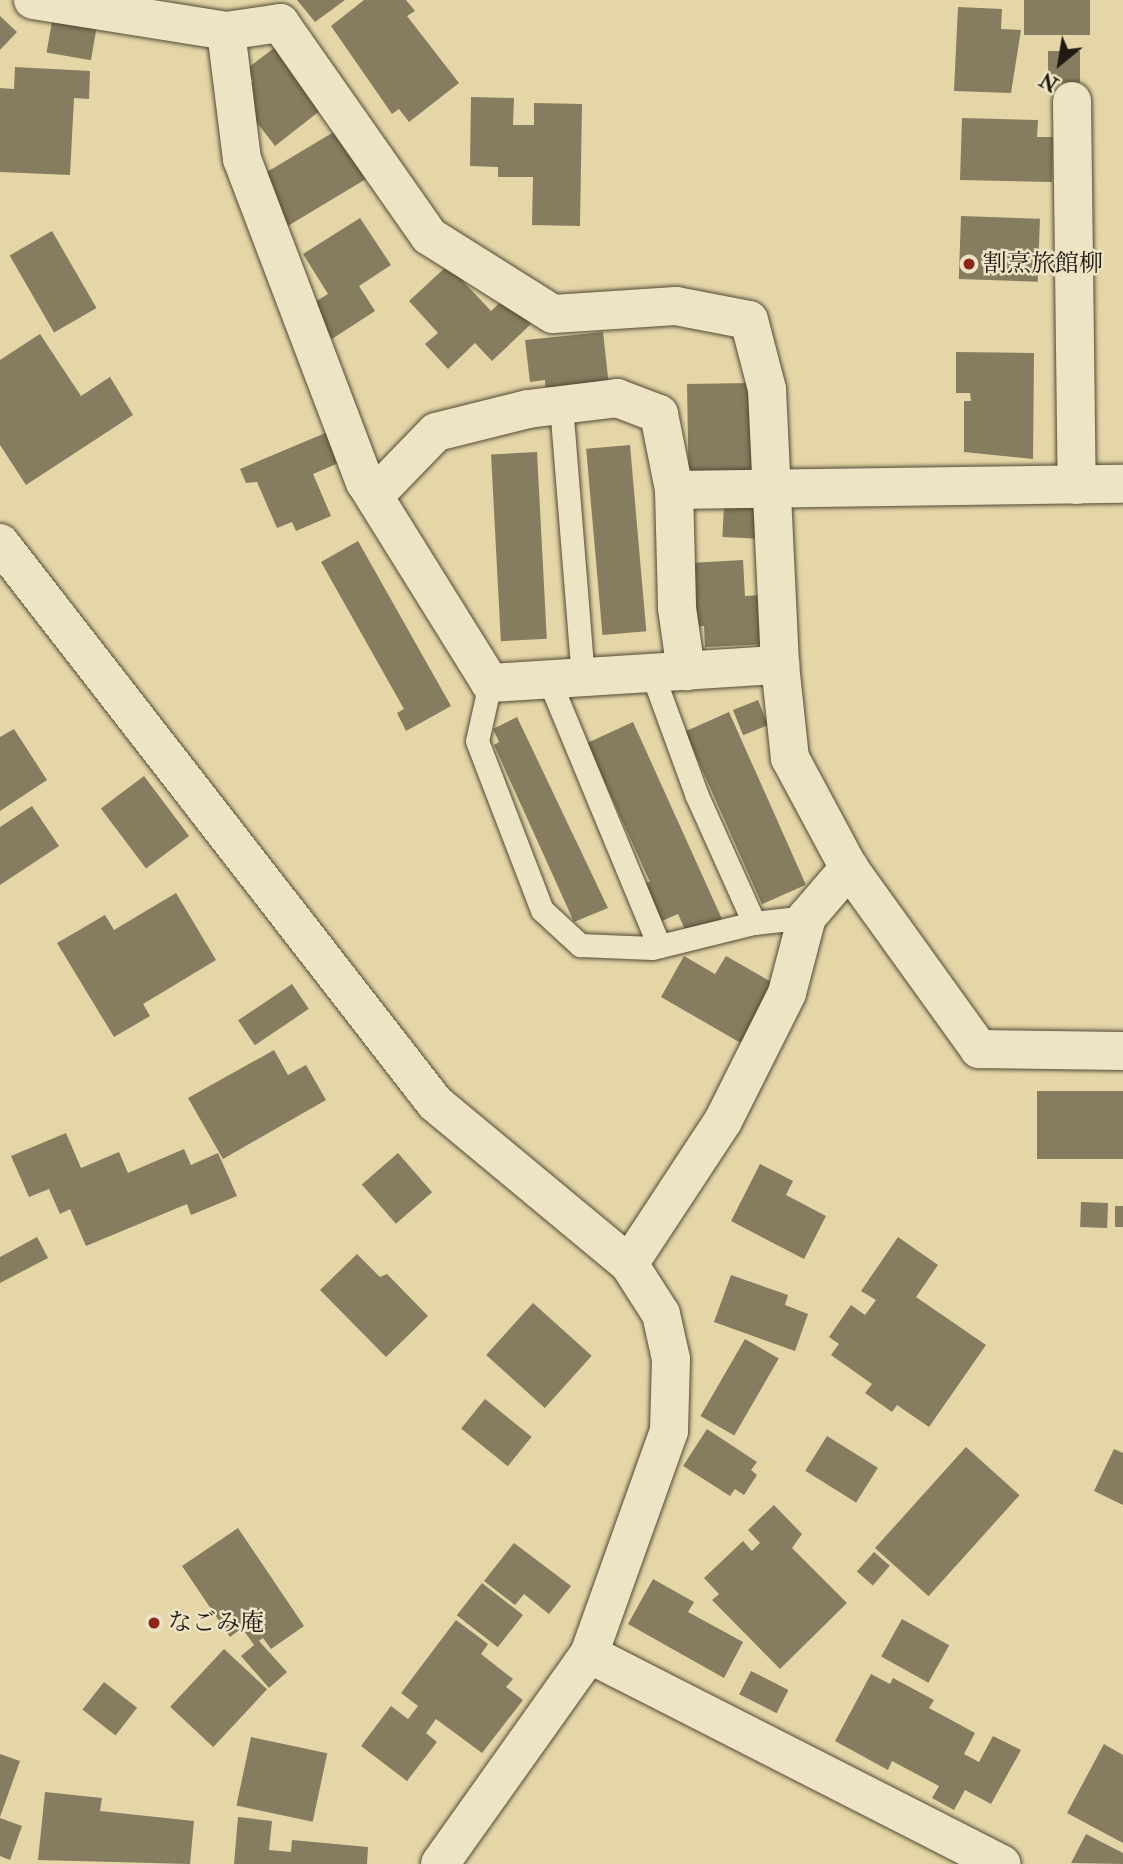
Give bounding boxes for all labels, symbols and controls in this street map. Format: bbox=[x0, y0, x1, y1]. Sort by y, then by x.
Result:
north arrow bbox=[1025, 28, 1095, 98]
text: N bbox=[1036, 67, 1063, 96]
place label: 割烹旅館柳 bbox=[983, 250, 1103, 278]
marker: 割烹旅館柳 bbox=[961, 256, 977, 272]
place label: なごみ庵 bbox=[168, 1609, 264, 1637]
marker: なごみ庵 bbox=[146, 1615, 162, 1631]

